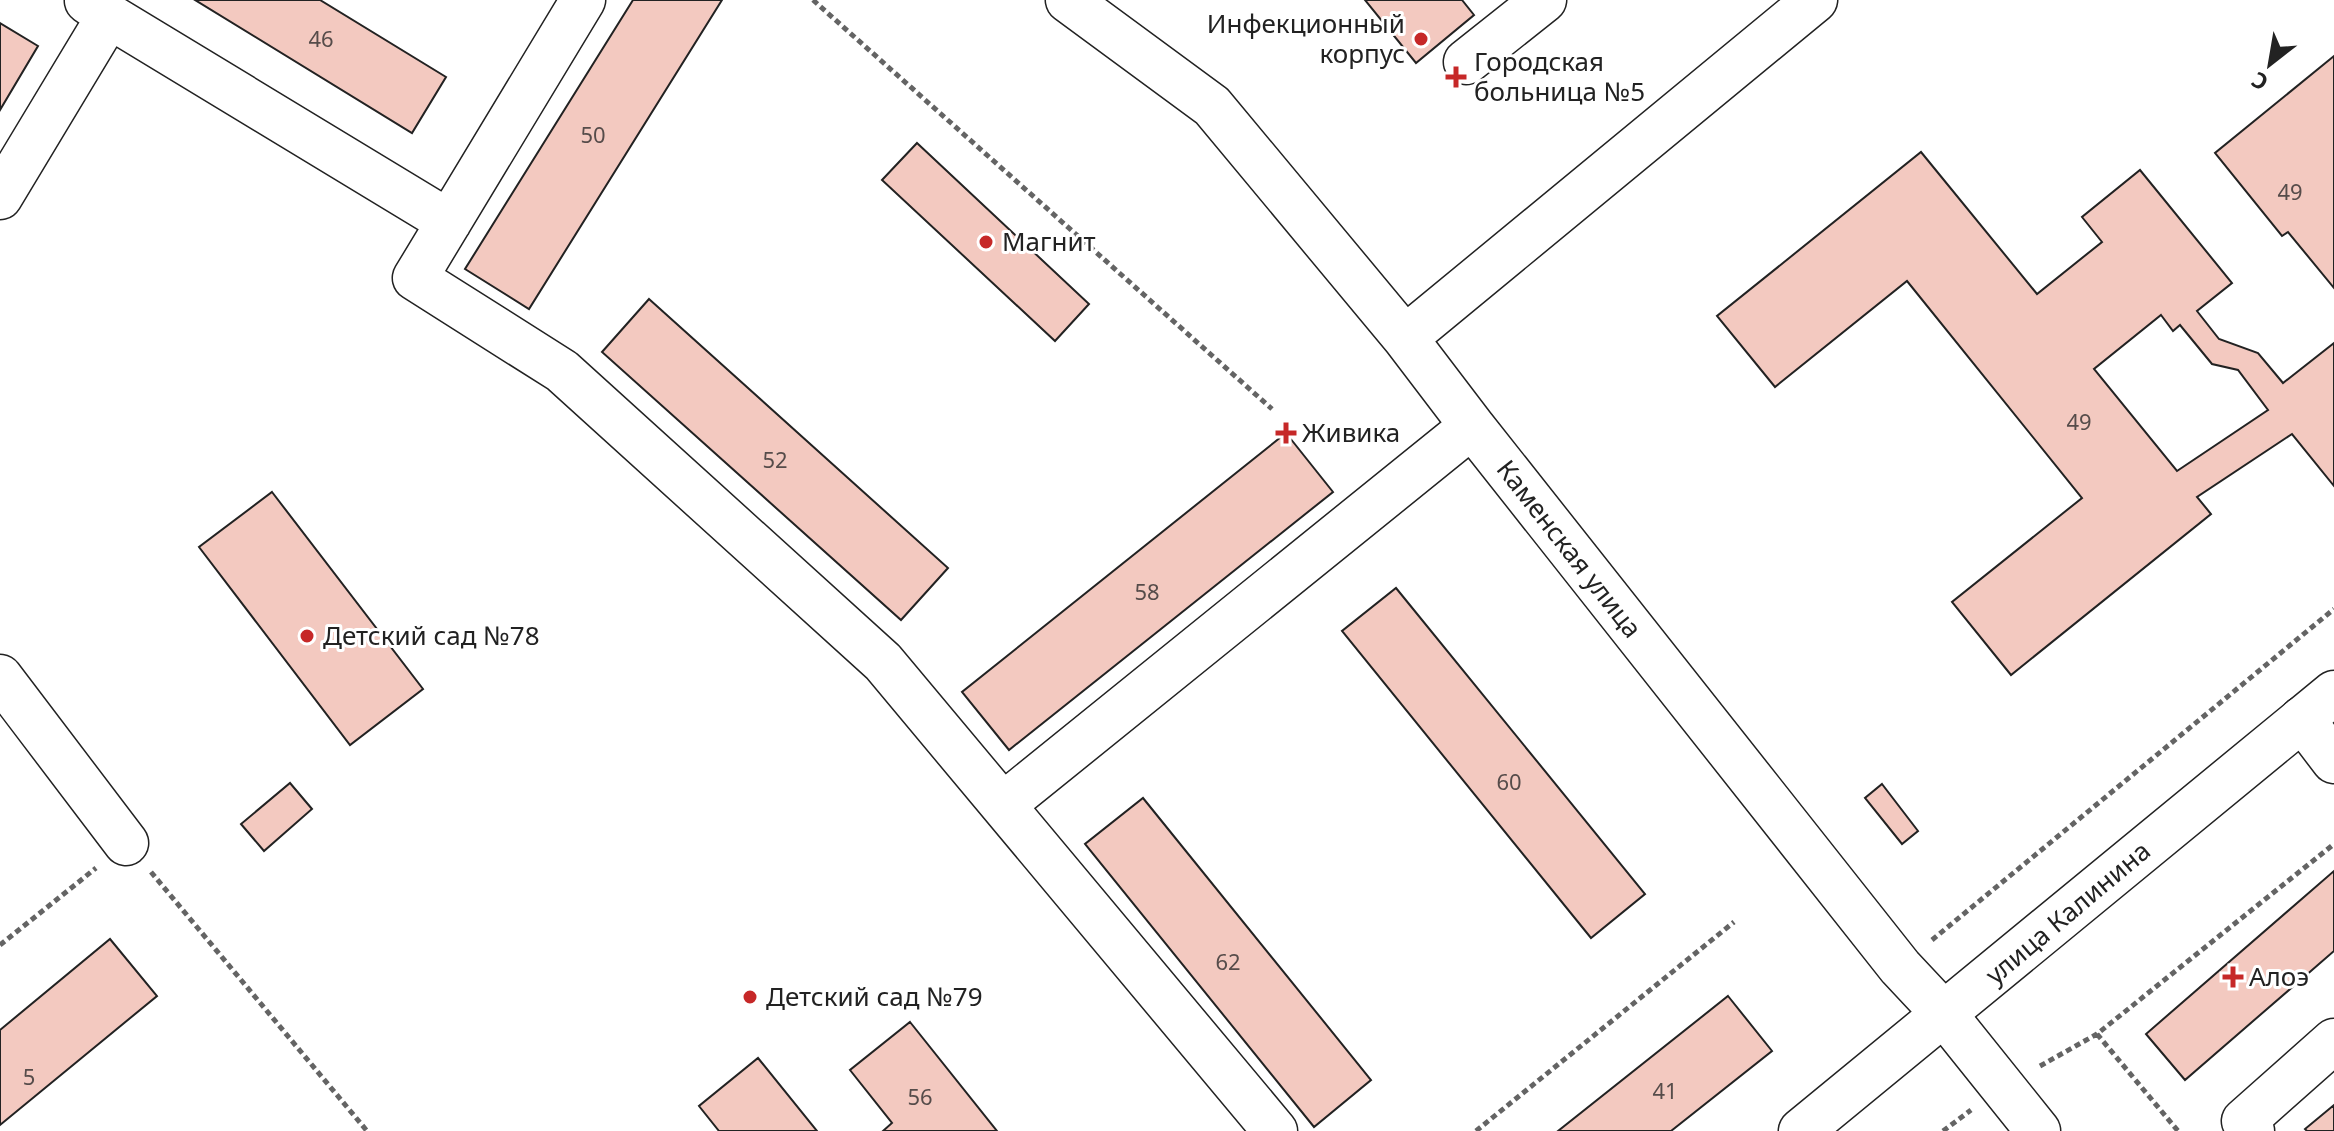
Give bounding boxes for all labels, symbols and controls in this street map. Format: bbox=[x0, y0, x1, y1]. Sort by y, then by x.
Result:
place label: Инфекционный корпус bbox=[1207, 5, 1405, 71]
house number: 46 bbox=[308, 23, 334, 53]
north arrow bbox=[2230, 24, 2310, 104]
marker: Инфекционный корпус bbox=[1412, 30, 1430, 48]
place label: Городская больница №5 bbox=[1474, 43, 1645, 109]
text: С bbox=[2245, 65, 2273, 99]
marker: Городская больница №5 bbox=[1445, 66, 1467, 88]
house number: 50 bbox=[580, 119, 606, 149]
house number: 49 bbox=[2277, 176, 2303, 206]
place label: Магнит bbox=[1002, 223, 1096, 259]
marker: Магнит bbox=[977, 233, 995, 251]
house number: 49 bbox=[2066, 406, 2092, 436]
place label: Живика bbox=[1302, 414, 1400, 450]
marker: Живика bbox=[1277, 424, 1295, 442]
house number: 52 bbox=[762, 444, 788, 474]
street label: Каменская улица bbox=[1489, 452, 1651, 645]
house number: 58 bbox=[1134, 576, 1160, 606]
place label: Детский сад №78 bbox=[323, 617, 540, 653]
marker: Детский сад №78 bbox=[298, 627, 316, 645]
house number: 60 bbox=[1496, 766, 1522, 796]
street label: улица Калинина bbox=[1977, 833, 2157, 992]
house number: 62 bbox=[1215, 946, 1241, 976]
place label: Алоэ bbox=[2249, 958, 2309, 994]
marker: Алоэ bbox=[2224, 968, 2242, 986]
place label: Детский сад №79 bbox=[766, 978, 983, 1014]
marker: Детский сад №79 bbox=[741, 988, 759, 1006]
house number: 5 bbox=[23, 1061, 35, 1091]
house number: 41 bbox=[1652, 1075, 1678, 1105]
house number: 56 bbox=[907, 1081, 933, 1111]

